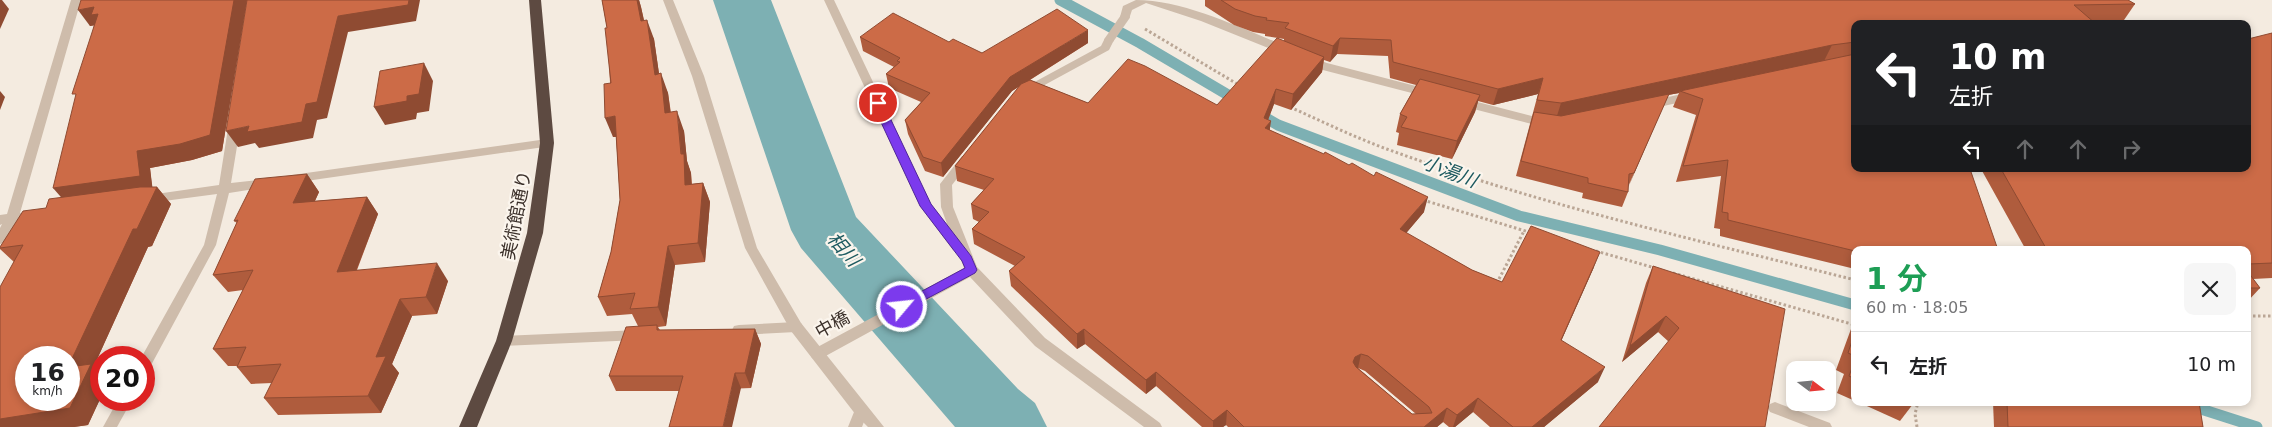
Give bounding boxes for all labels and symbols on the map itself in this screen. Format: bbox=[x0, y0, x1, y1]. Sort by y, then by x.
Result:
pin bbox=[857, 82, 899, 124]
water label: 小湯川 bbox=[1419, 151, 1482, 192]
street label: 美術館通り bbox=[497, 169, 535, 261]
water label: 相川 bbox=[823, 227, 866, 272]
position arrow bbox=[875, 280, 927, 332]
street label: 中橋 bbox=[811, 306, 853, 342]
speed limit sign: 20 bbox=[90, 346, 155, 411]
north arrow bbox=[1786, 361, 1836, 411]

